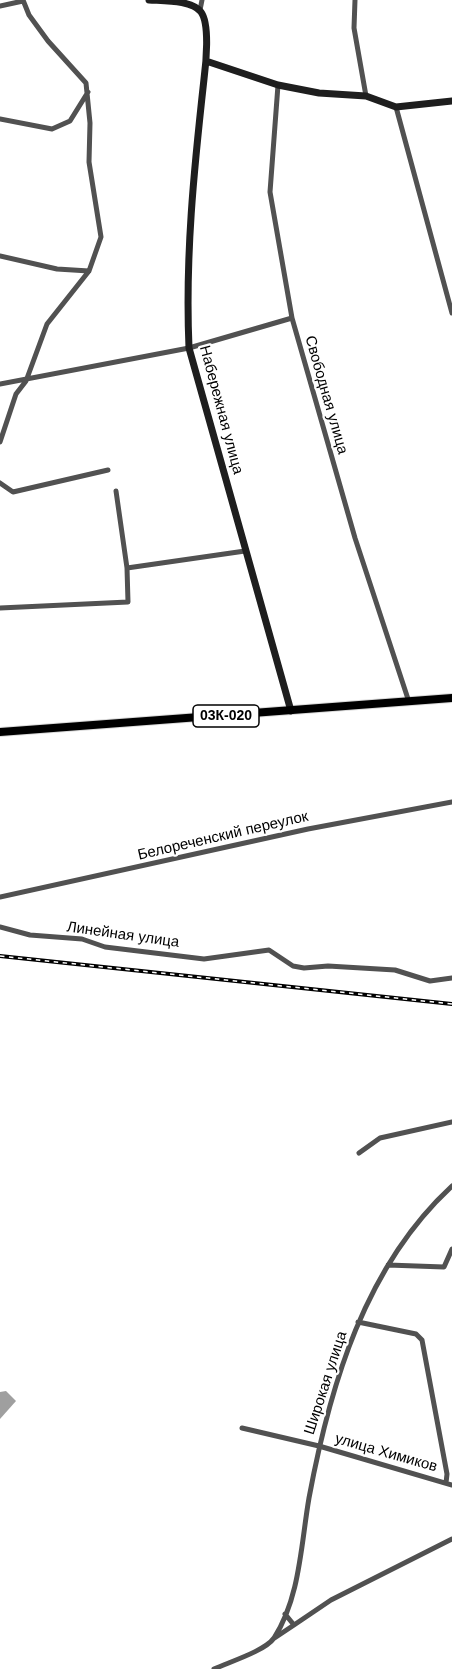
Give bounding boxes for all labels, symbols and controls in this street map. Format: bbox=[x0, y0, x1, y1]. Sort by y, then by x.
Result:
street label: Свободная улица bbox=[300, 334, 352, 456]
street label: Набережная улица bbox=[195, 344, 247, 476]
road number: 03К-020 bbox=[193, 705, 259, 727]
street label: Белореченский переулок bbox=[136, 808, 310, 864]
street label: Линейная улица bbox=[66, 918, 180, 952]
street label: Широкая улица bbox=[301, 1329, 351, 1437]
street label: улица Химиков bbox=[333, 1430, 439, 1476]

